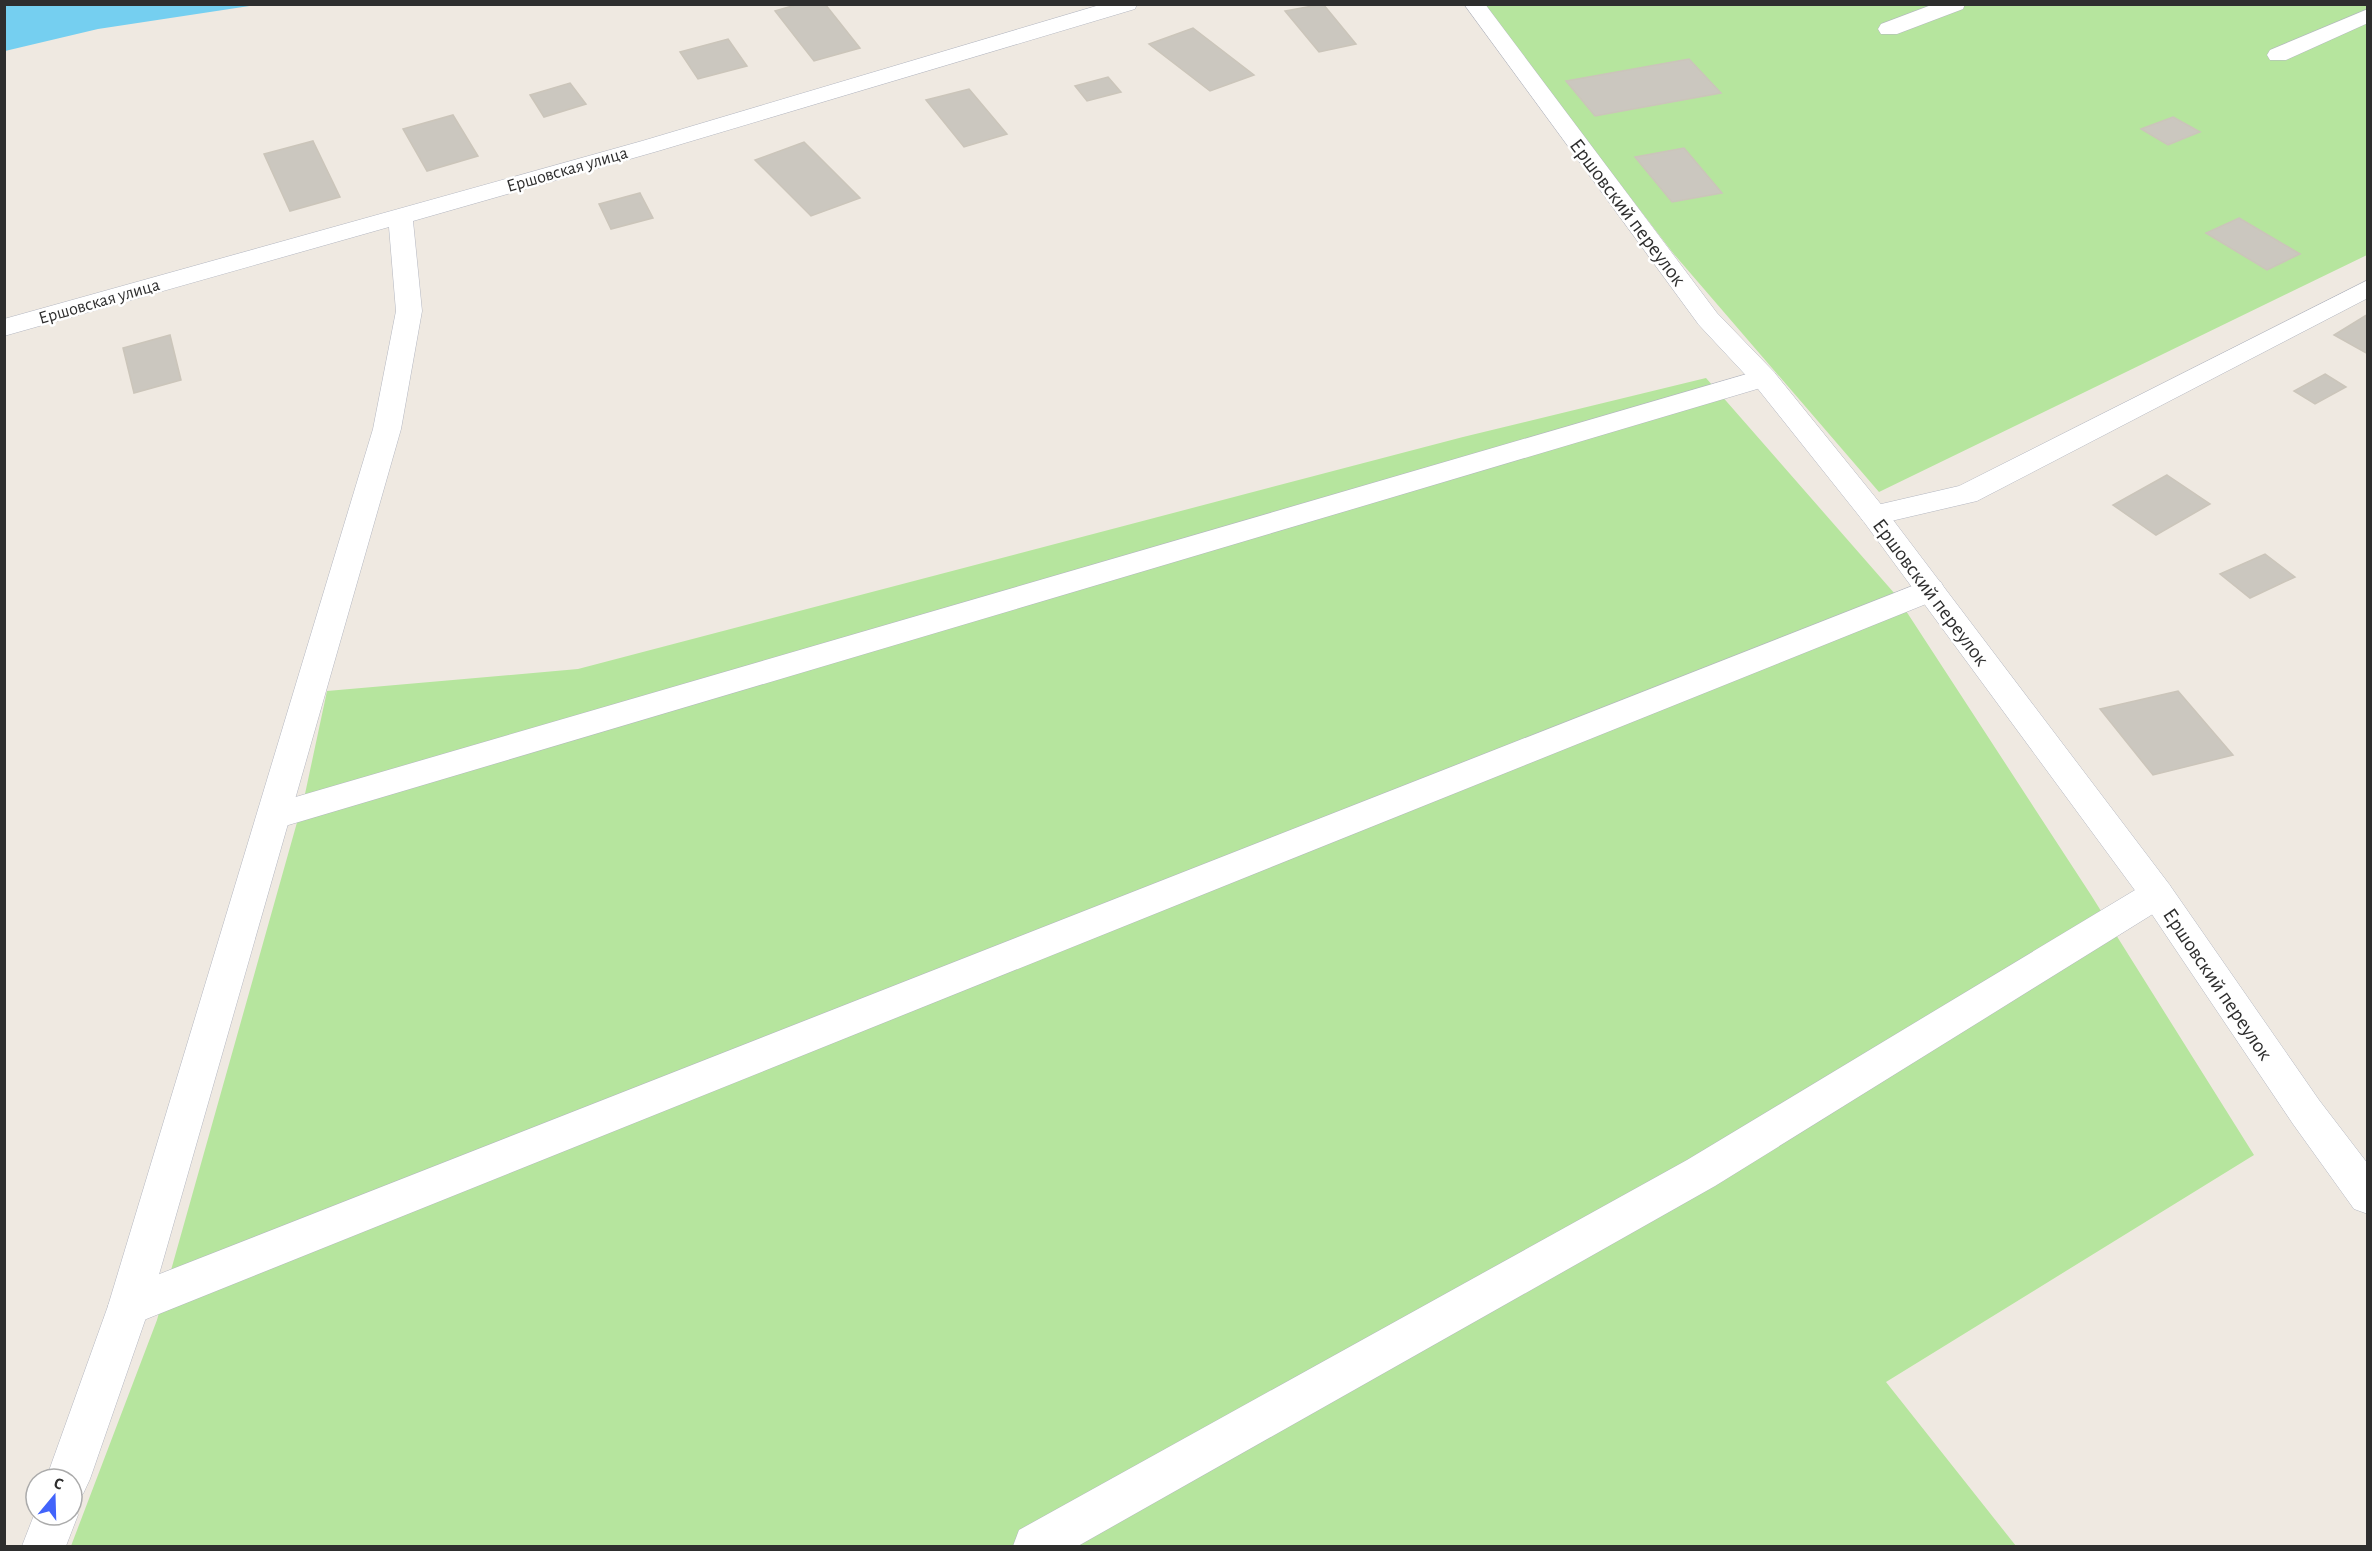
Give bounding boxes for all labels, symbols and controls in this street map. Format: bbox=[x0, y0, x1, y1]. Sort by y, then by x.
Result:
street label: Ершовский переулок bbox=[1566, 135, 1690, 290]
street label: Ершовская улица bbox=[505, 144, 630, 196]
street label: Ершовская улица bbox=[37, 276, 162, 328]
street label: Ершовский переулок bbox=[1869, 515, 1993, 670]
street label: Ершовский переулок bbox=[2159, 904, 2276, 1064]
north arrow bbox=[24, 1467, 84, 1527]
text: С bbox=[52, 1475, 65, 1493]

